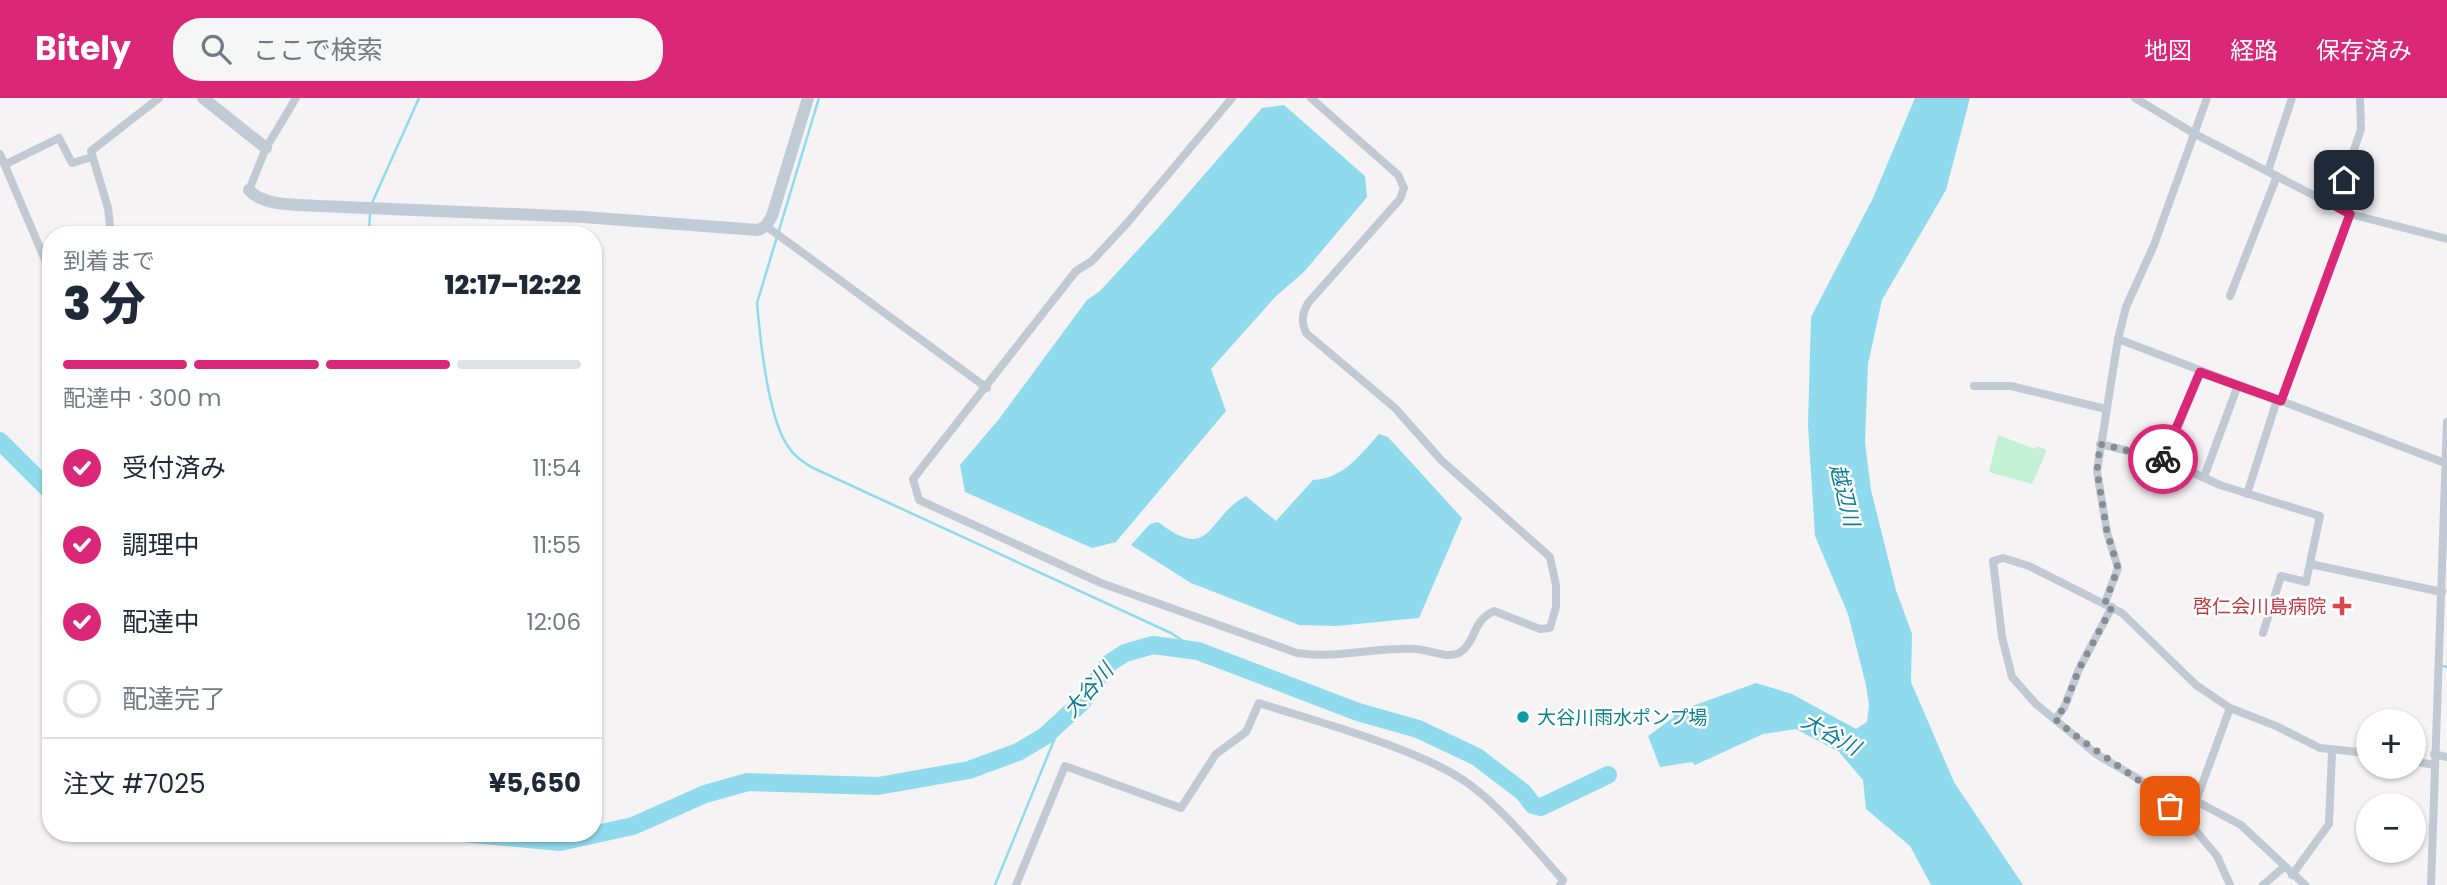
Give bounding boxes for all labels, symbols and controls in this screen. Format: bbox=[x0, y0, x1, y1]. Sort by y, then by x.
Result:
search box bbox=[173, 18, 663, 81]
text: Bitely bbox=[35, 25, 131, 72]
icon: search bbox=[197, 30, 235, 68]
text: ここで検索 bbox=[253, 32, 383, 68]
text: 地図 bbox=[2144, 34, 2192, 67]
text: 経路 bbox=[2230, 34, 2278, 67]
text: 保存済み bbox=[2316, 34, 2412, 67]
pin bbox=[2314, 150, 2374, 210]
icon: home bbox=[2325, 161, 2363, 199]
text: 到着まで bbox=[63, 245, 155, 277]
text: 12:17–12:22 bbox=[444, 267, 581, 303]
text: 3 分 bbox=[63, 272, 146, 336]
text: 配達中 · 300 m bbox=[63, 382, 221, 414]
courier bbox=[2128, 424, 2198, 494]
icon: bike bbox=[2144, 440, 2182, 478]
icon: check bbox=[63, 449, 101, 487]
text: 受付済み bbox=[122, 450, 226, 486]
text: 11:54 bbox=[532, 452, 581, 484]
water label: 越辺川 bbox=[1823, 461, 1867, 531]
icon: check bbox=[63, 526, 101, 564]
text: 調理中 bbox=[122, 527, 200, 563]
text: 11:55 bbox=[532, 529, 581, 561]
place label: 啓仁会川島病院 bbox=[2193, 593, 2326, 620]
marker: 啓仁会川島病院 bbox=[2332, 596, 2352, 616]
icon: check bbox=[63, 603, 101, 641]
text: 配達中 bbox=[122, 604, 200, 640]
text: 12:06 bbox=[526, 606, 581, 638]
water label: 大谷川 bbox=[1056, 655, 1121, 723]
text: 配達完了 bbox=[122, 681, 226, 717]
place label: 大谷川雨水ポンプ場 bbox=[1537, 704, 1707, 731]
water label: 大谷川 bbox=[1796, 706, 1867, 763]
marker: 大谷川雨水ポンプ場 bbox=[1515, 709, 1531, 725]
map controls bbox=[2356, 709, 2426, 863]
button: + bbox=[2356, 709, 2426, 779]
text: ¥5,650 bbox=[489, 765, 581, 801]
text: 注文 #7025 bbox=[63, 766, 206, 802]
pin bbox=[2140, 776, 2200, 836]
icon: bag bbox=[2151, 787, 2189, 825]
button: − bbox=[2356, 793, 2426, 863]

